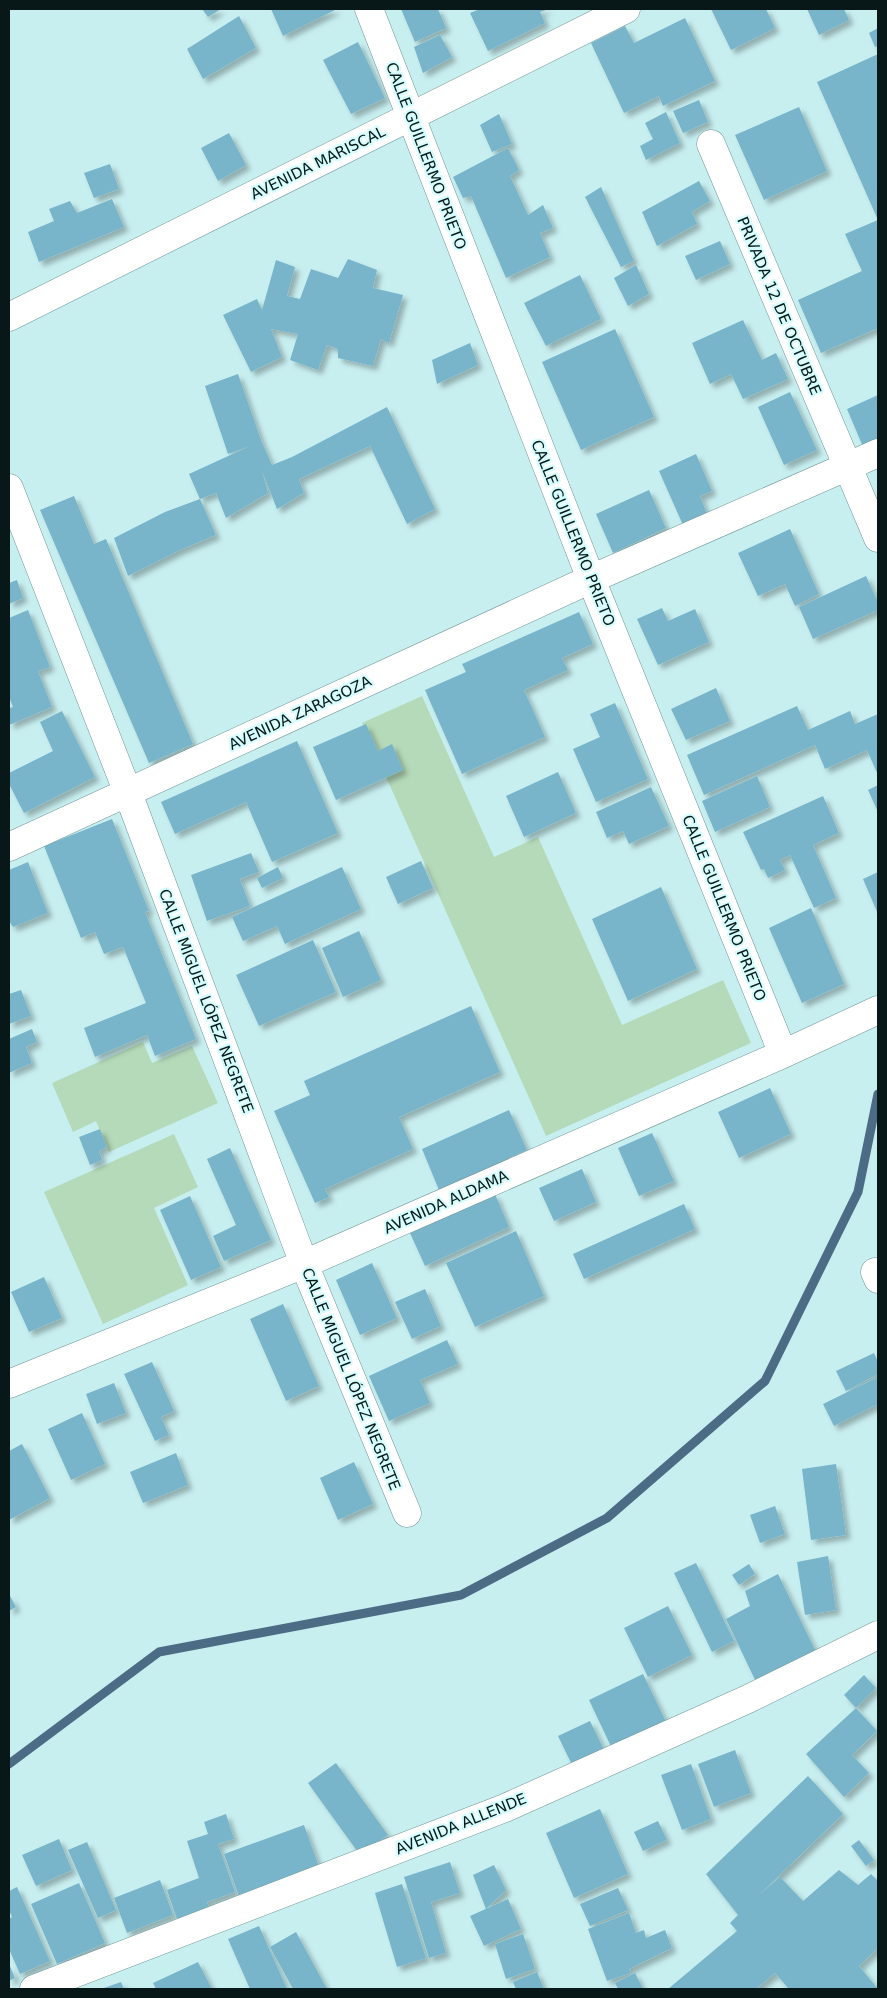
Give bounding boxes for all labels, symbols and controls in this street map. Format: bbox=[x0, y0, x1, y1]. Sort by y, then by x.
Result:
street label: CALLE GUILLERMO PRIETO bbox=[382, 60, 470, 252]
street label: AVENIDA MARISCAL bbox=[248, 122, 389, 203]
street label: PRIVADA 12 DE OCTUBRE bbox=[733, 214, 825, 398]
street label: CALLE GUILLERMO PRIETO bbox=[527, 437, 619, 629]
street label: AVENIDA ZARAGOZA bbox=[226, 672, 375, 754]
street label: CALLE GUILLERMO PRIETO bbox=[678, 812, 770, 1004]
street label: CALLE MIGUEL LÓPEZ NEGRETE bbox=[155, 886, 258, 1115]
street label: AVENIDA ALDAMA bbox=[381, 1166, 512, 1238]
street label: CALLE MIGUEL LÓPEZ NEGRETE bbox=[298, 1265, 405, 1493]
street label: AVENIDA ALLENDE bbox=[393, 1789, 529, 1859]

